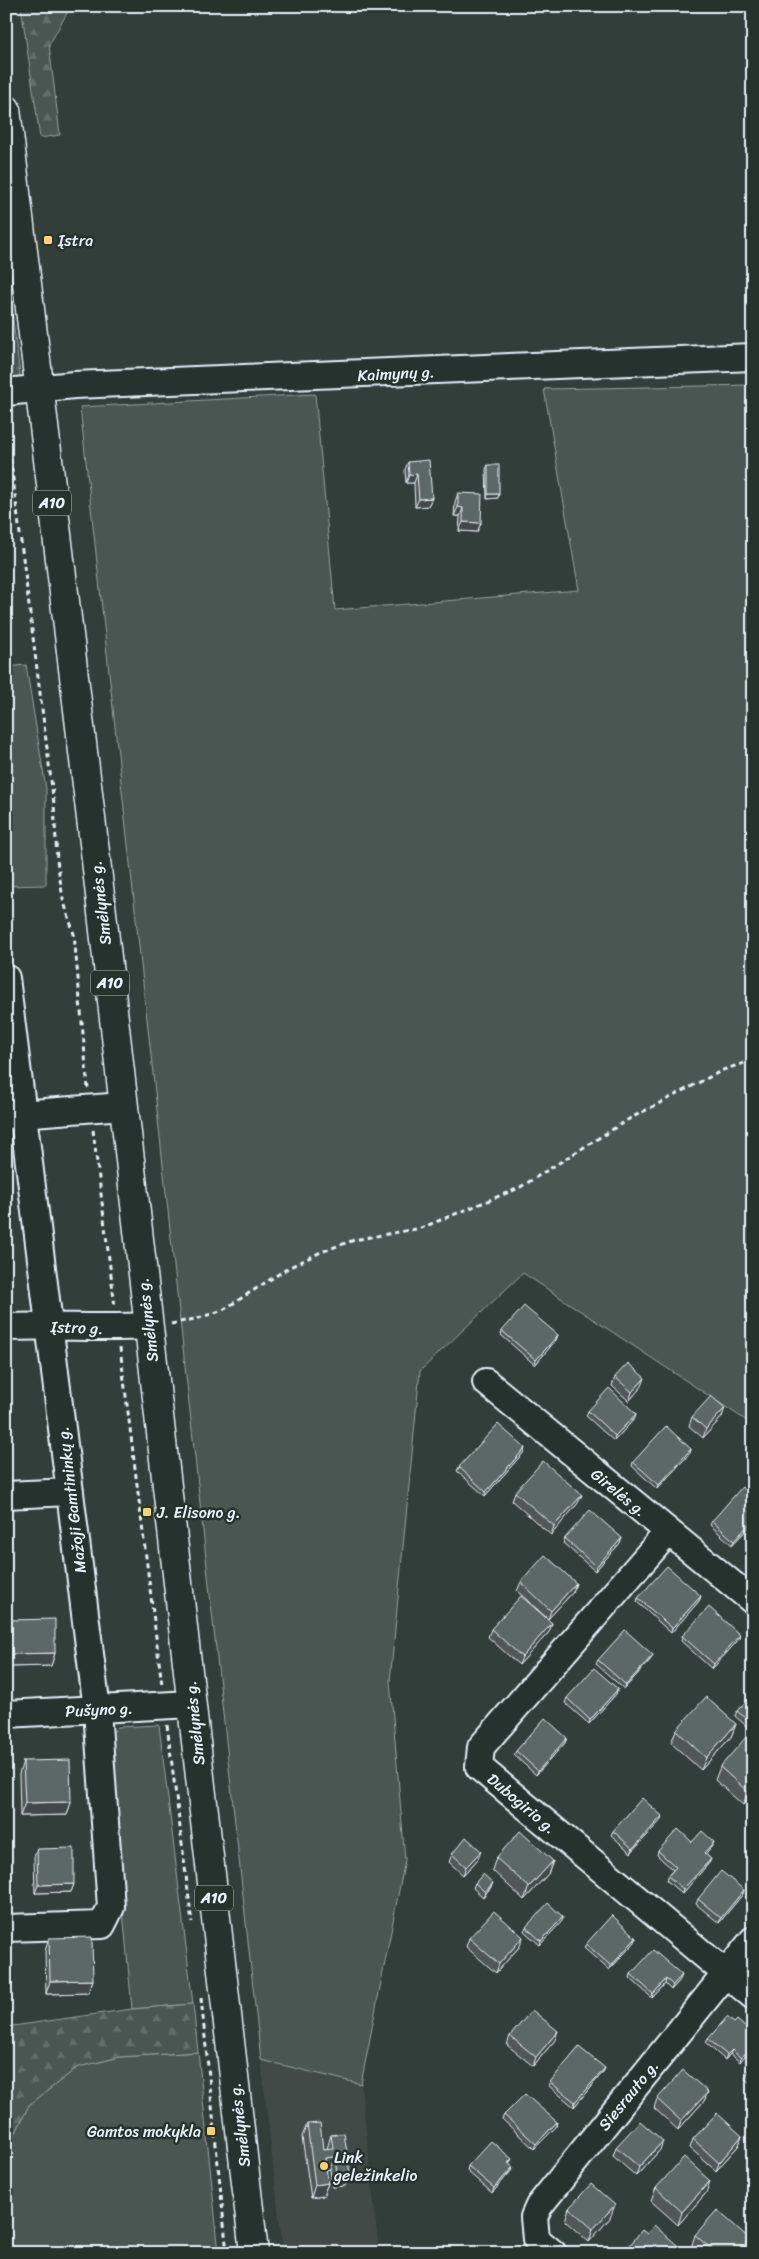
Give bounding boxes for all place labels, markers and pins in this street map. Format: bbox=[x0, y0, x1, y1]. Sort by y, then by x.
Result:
place label: Įstra bbox=[57, 226, 93, 255]
marker: Įstra bbox=[42, 234, 54, 246]
place label: J. Elisono g. bbox=[156, 1498, 241, 1527]
marker: J. Elisono g. bbox=[141, 1506, 153, 1518]
place label: Gamtos mokykla bbox=[87, 2117, 201, 2146]
marker: Gamtos mokykla bbox=[205, 2125, 217, 2137]
place label: Link geležinkelio bbox=[332, 2143, 417, 2190]
marker: Link geležinkelio bbox=[318, 2160, 330, 2172]

